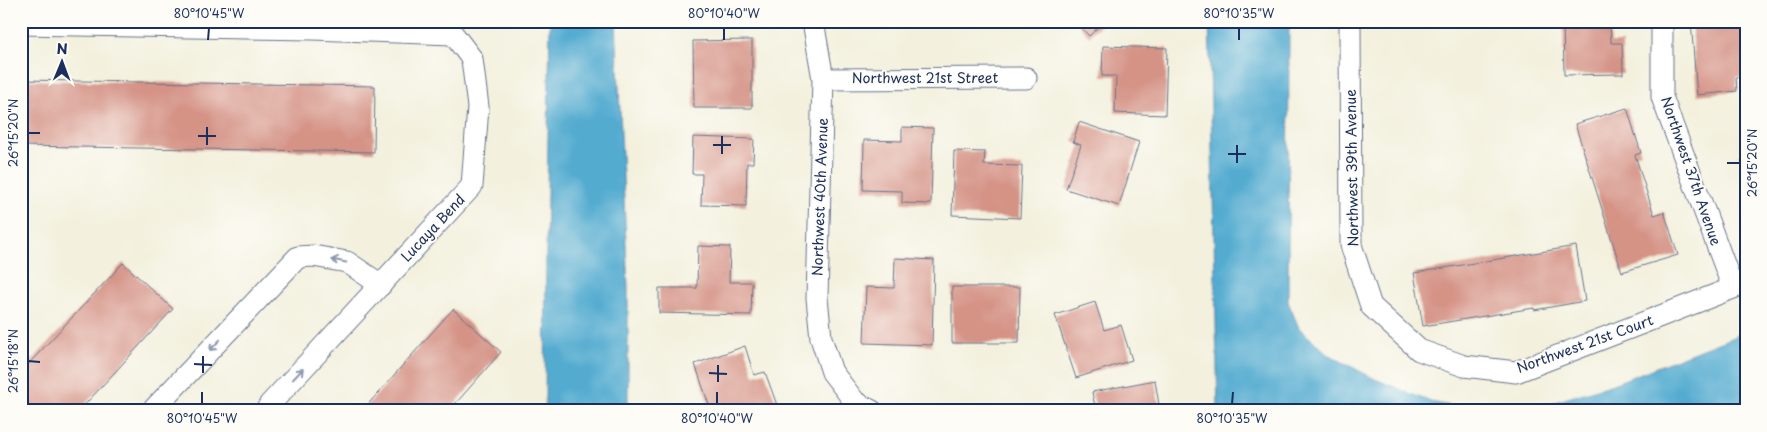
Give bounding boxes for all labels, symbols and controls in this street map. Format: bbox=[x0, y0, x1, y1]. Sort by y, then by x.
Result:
text: 80°10'45"W bbox=[174, 4, 245, 22]
text: 80°10'40"W bbox=[688, 4, 761, 22]
text: 80°10'35"W bbox=[1204, 4, 1275, 22]
north arrow bbox=[38, 38, 88, 88]
text: N bbox=[57, 38, 68, 59]
street label: Northwest 21st Street bbox=[852, 67, 999, 88]
street label: Northwest 39th Avenue bbox=[1340, 89, 1363, 247]
street label: Northwest 37th Avenue bbox=[1656, 94, 1727, 248]
text: 26°15'20"N bbox=[4, 99, 22, 167]
street label: Northwest 40th Avenue bbox=[806, 117, 833, 276]
text: 26°15'20"N bbox=[1743, 129, 1761, 197]
street label: Lucaya Bend bbox=[396, 189, 470, 266]
one-way arrow bbox=[332, 255, 348, 265]
street label: Northwest 21st Court bbox=[1514, 309, 1656, 378]
text: 26°15'18"N bbox=[4, 329, 22, 393]
one-way arrow bbox=[209, 339, 221, 351]
one-way arrow bbox=[292, 368, 304, 381]
text: 80°10'45"W bbox=[167, 409, 238, 427]
text: 80°10'40"W bbox=[681, 409, 754, 427]
text: 80°10'35"W bbox=[1197, 409, 1268, 427]

